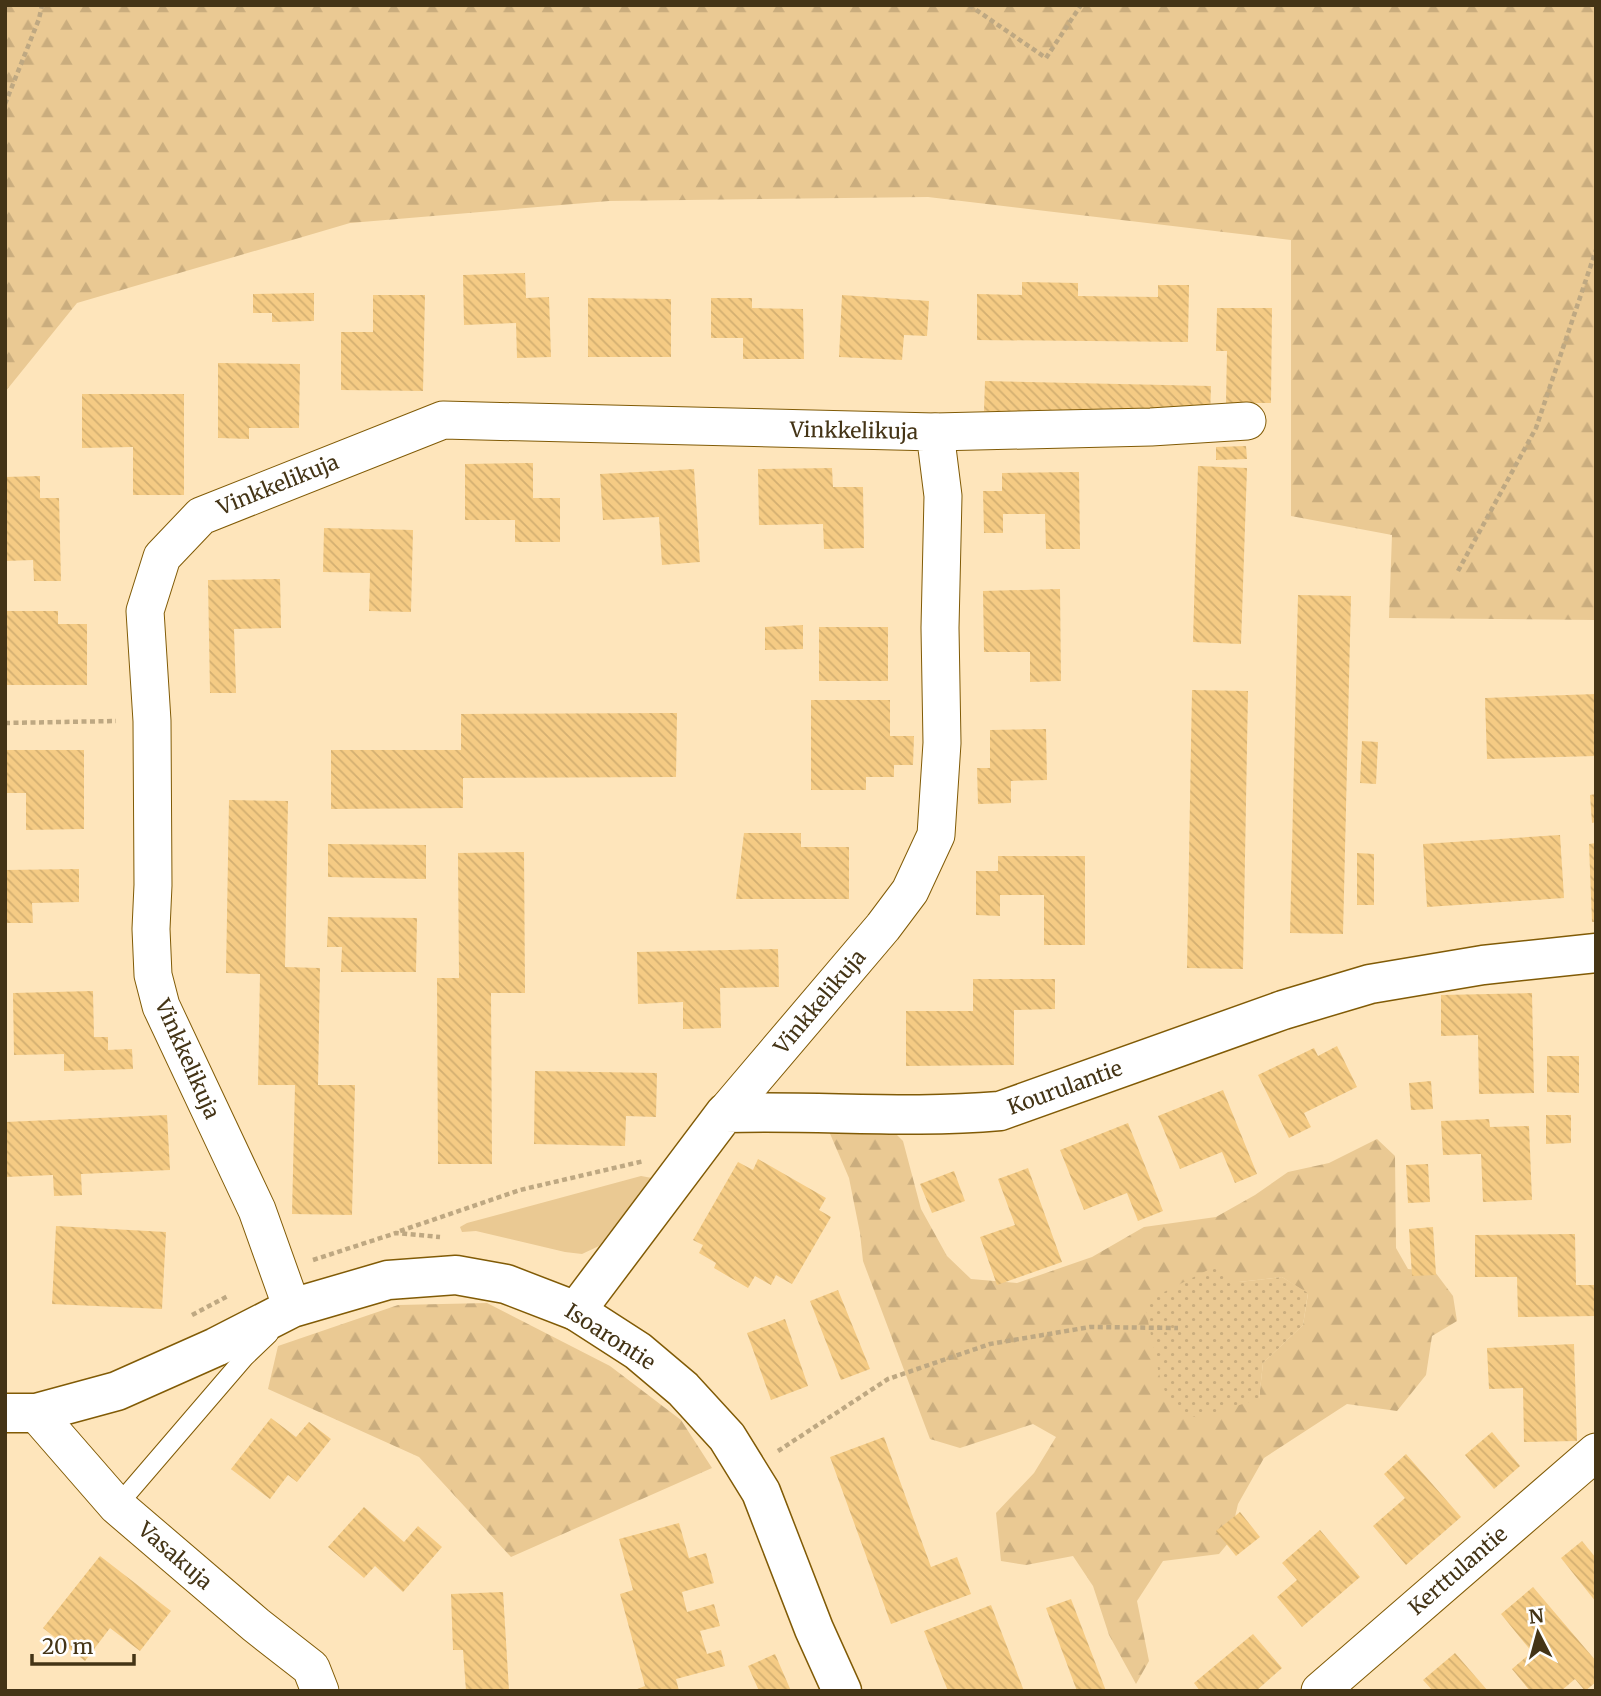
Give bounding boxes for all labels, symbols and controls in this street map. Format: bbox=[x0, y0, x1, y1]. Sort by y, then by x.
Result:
street label: Vinkkelikuja bbox=[789, 416, 918, 445]
street label: Vinkkelikuja bbox=[212, 448, 342, 521]
street label: Vinkkelikuja bbox=[767, 944, 871, 1060]
street label: Vinkkelikuja bbox=[149, 994, 226, 1123]
street label: Kourulantie bbox=[1004, 1054, 1126, 1121]
street label: Isoarontie bbox=[560, 1297, 661, 1376]
street label: Vasakuja bbox=[132, 1515, 218, 1595]
street label: Kerttulantie bbox=[1403, 1520, 1513, 1621]
north arrow bbox=[1503, 1598, 1573, 1668]
text: N bbox=[1528, 1603, 1545, 1629]
scale bar bbox=[32, 1622, 133, 1666]
text: 20 m bbox=[42, 1633, 94, 1660]

